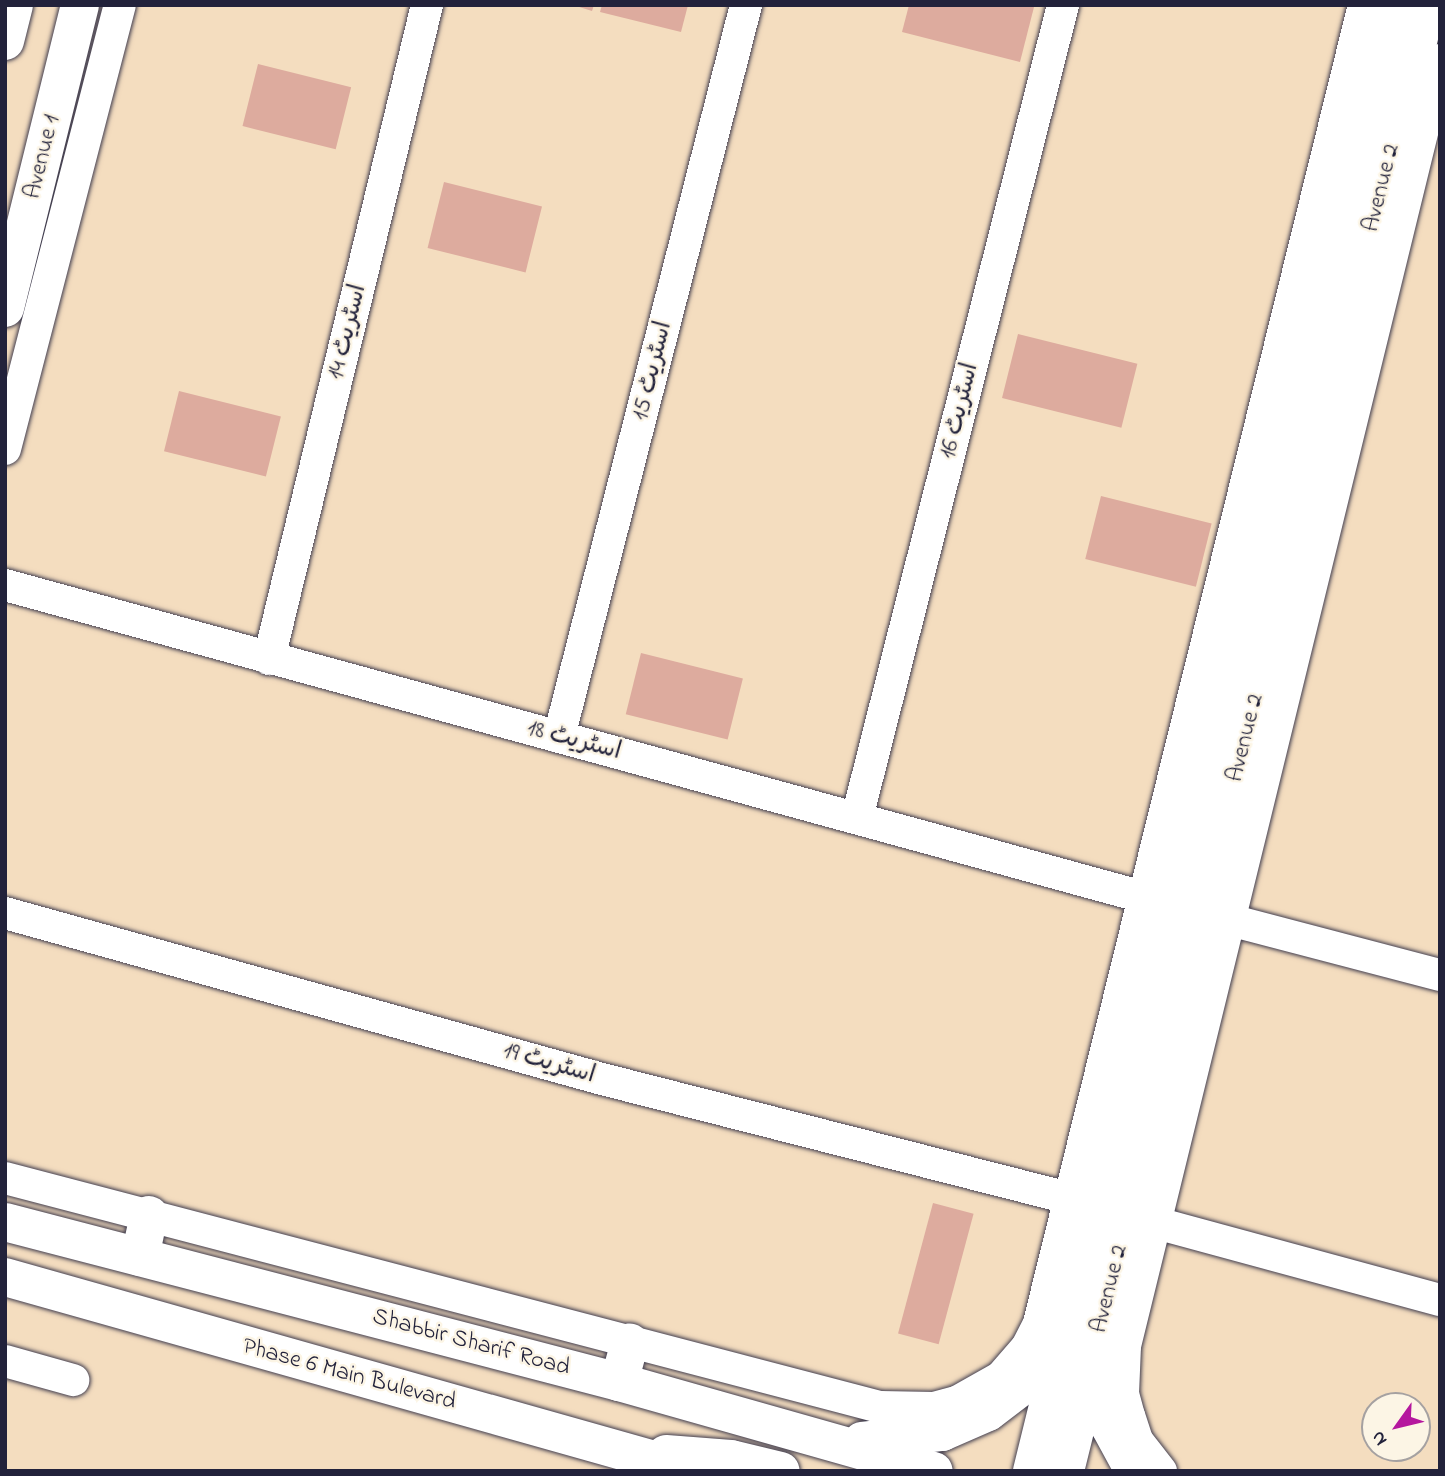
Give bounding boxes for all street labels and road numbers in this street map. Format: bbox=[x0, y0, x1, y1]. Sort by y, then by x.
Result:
street label: Avenue 1 bbox=[19, 112, 67, 202]
street label: Avenue 2 bbox=[1357, 141, 1407, 235]
street label: اسٹریٹ 14 bbox=[322, 282, 374, 382]
street label: اسٹریٹ 15 bbox=[627, 319, 679, 423]
street label: اسٹریٹ 16 bbox=[934, 360, 986, 462]
street label: Avenue 2 bbox=[1221, 691, 1271, 785]
street label: اسٹریٹ 18 bbox=[524, 715, 624, 767]
street label: اسٹریٹ 19 bbox=[500, 1037, 598, 1091]
street label: Avenue 2 bbox=[1085, 1242, 1135, 1336]
street label: Shabbir Sharif Road bbox=[369, 1303, 573, 1383]
street label: Phase 6 Main Bulevard bbox=[239, 1333, 459, 1417]

